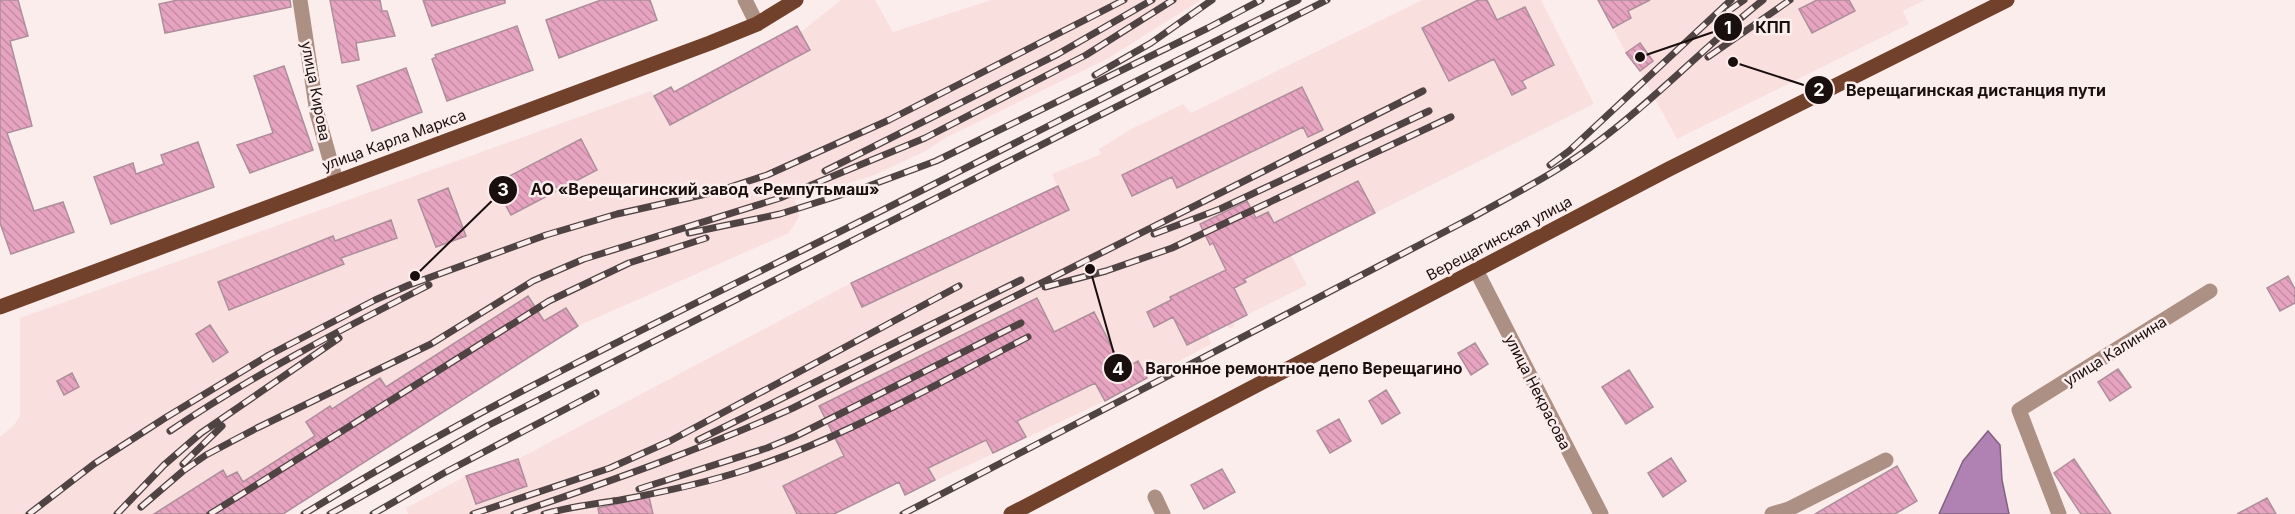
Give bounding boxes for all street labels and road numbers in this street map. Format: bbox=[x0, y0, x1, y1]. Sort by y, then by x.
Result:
street label: улица Кирова bbox=[297, 40, 335, 142]
street label: улица Карла Маркса bbox=[319, 105, 469, 175]
street label: Верещагинская улица bbox=[1423, 192, 1575, 284]
street label: улица Калинина bbox=[2060, 312, 2170, 390]
street label: улица Некрасова bbox=[1501, 331, 1575, 453]

